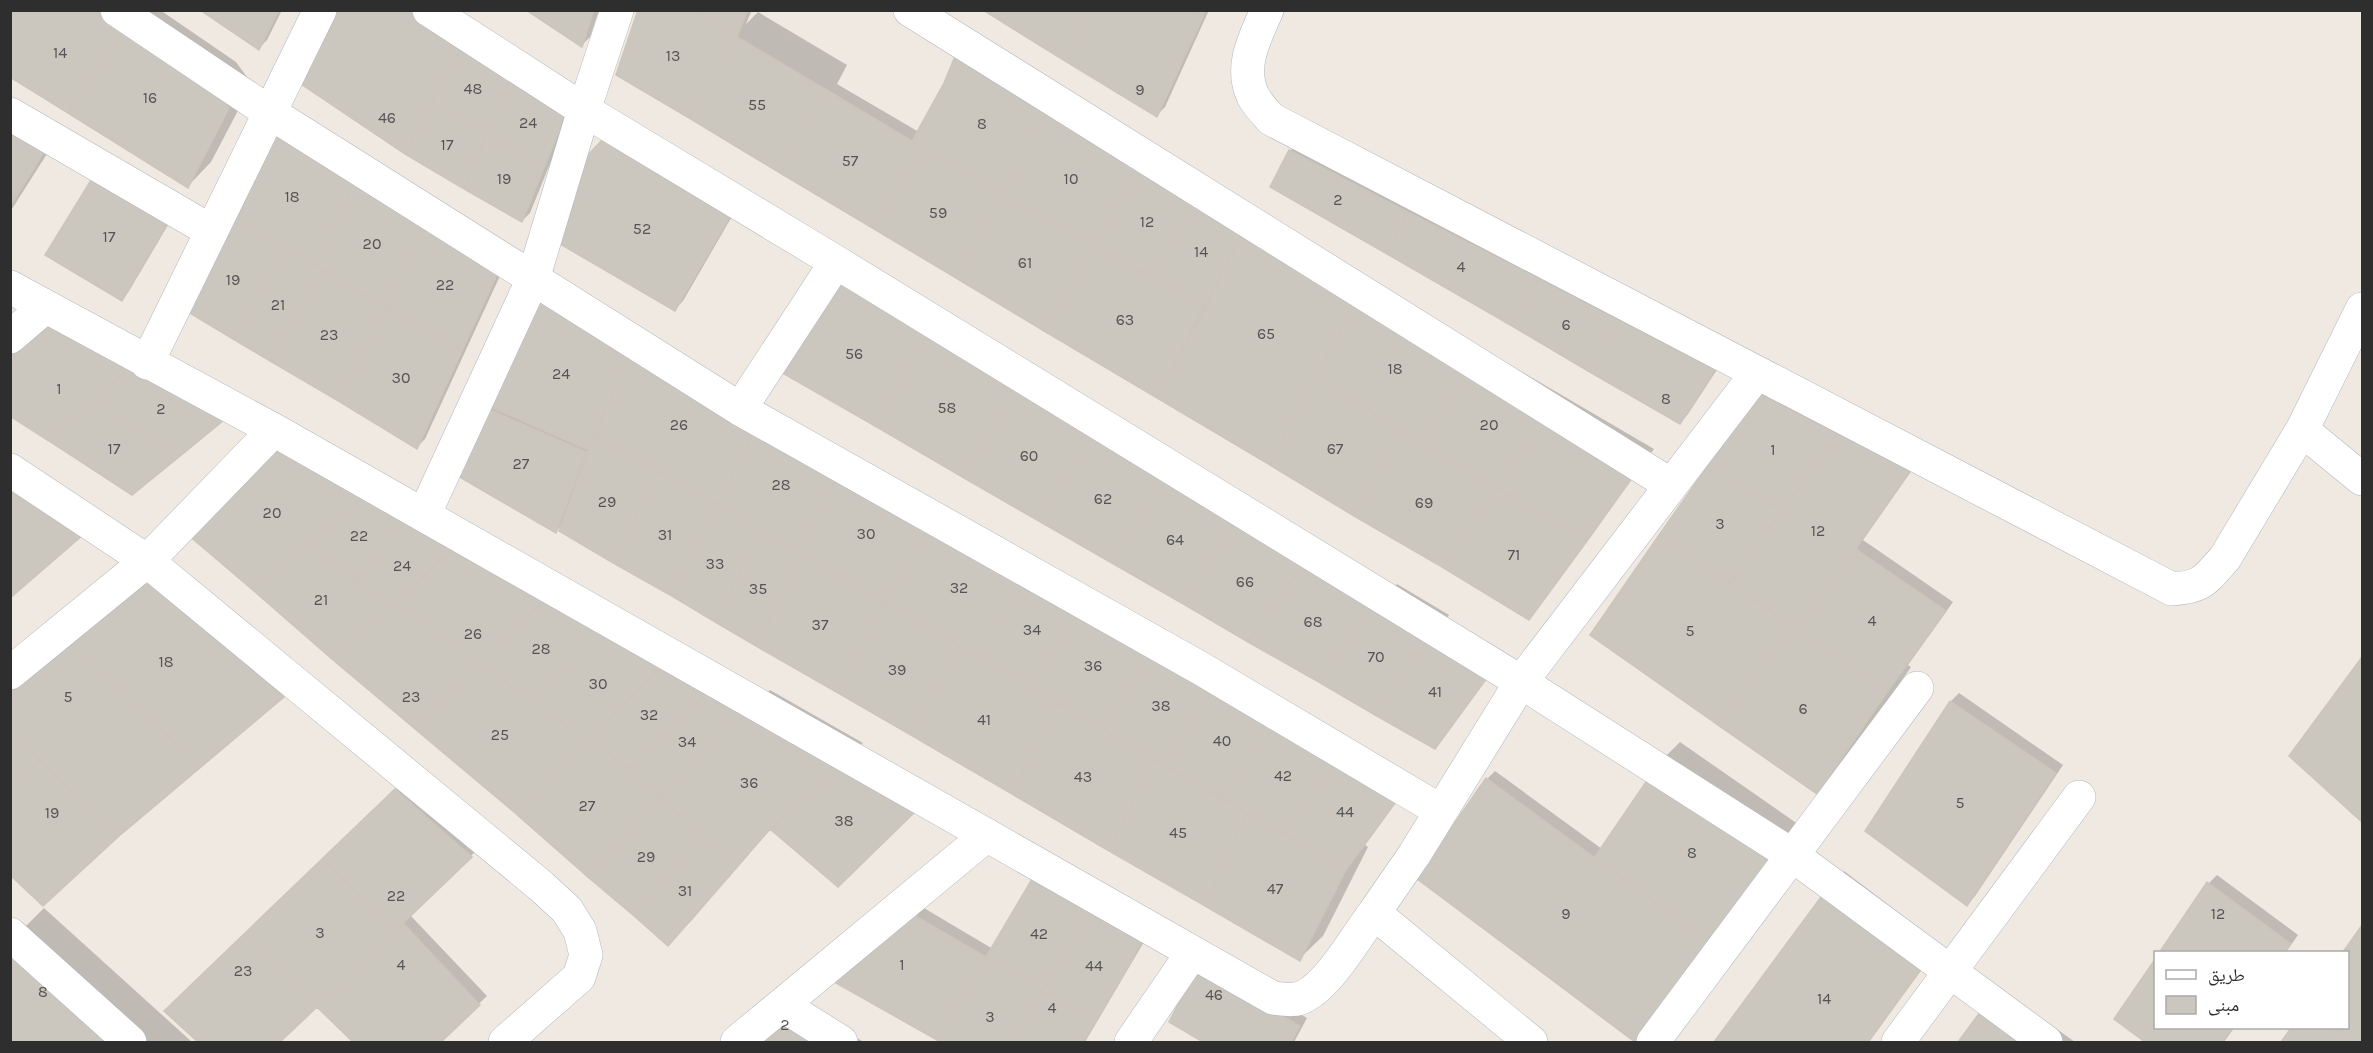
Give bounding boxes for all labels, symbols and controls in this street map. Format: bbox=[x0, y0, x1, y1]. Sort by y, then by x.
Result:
house number: 14 bbox=[53, 43, 67, 62]
house number: 13 bbox=[666, 46, 680, 65]
house number: 48 bbox=[464, 79, 482, 98]
house number: 9 bbox=[1135, 80, 1145, 99]
house number: 16 bbox=[143, 88, 157, 107]
house number: 55 bbox=[748, 95, 766, 114]
house number: 46 bbox=[378, 108, 396, 127]
house number: 24 bbox=[519, 113, 537, 132]
house number: 8 bbox=[977, 114, 987, 133]
house number: 17 bbox=[441, 135, 454, 154]
house number: 57 bbox=[842, 151, 859, 170]
house number: 19 bbox=[497, 169, 511, 188]
house number: 10 bbox=[1064, 169, 1078, 188]
house number: 18 bbox=[284, 187, 300, 206]
house number: 2 bbox=[1333, 190, 1343, 209]
house number: 59 bbox=[929, 203, 947, 222]
house number: 12 bbox=[1140, 212, 1154, 231]
house number: 52 bbox=[633, 219, 651, 238]
house number: 17 bbox=[103, 227, 116, 246]
house number: 20 bbox=[363, 234, 381, 253]
house number: 14 bbox=[1194, 242, 1208, 261]
house number: 61 bbox=[1018, 253, 1032, 272]
house number: 4 bbox=[1457, 257, 1466, 276]
house number: 19 bbox=[226, 270, 240, 289]
house number: 22 bbox=[436, 275, 454, 294]
house number: 21 bbox=[271, 295, 285, 314]
house number: 63 bbox=[1116, 310, 1134, 329]
house number: 6 bbox=[1561, 315, 1571, 334]
house number: 65 bbox=[1257, 324, 1275, 343]
house number: 23 bbox=[320, 325, 338, 344]
house number: 56 bbox=[845, 344, 863, 363]
house number: 18 bbox=[1387, 359, 1403, 378]
house number: 24 bbox=[552, 364, 570, 383]
house number: 30 bbox=[392, 368, 410, 387]
house number: 1 bbox=[56, 379, 62, 398]
house number: 8 bbox=[1661, 389, 1671, 408]
house number: 58 bbox=[938, 398, 956, 417]
house number: 2 bbox=[156, 399, 166, 418]
house number: 26 bbox=[670, 415, 688, 434]
house number: 20 bbox=[1480, 415, 1498, 434]
house number: 17 bbox=[108, 439, 121, 458]
house number: 67 bbox=[1327, 439, 1344, 458]
house number: 1 bbox=[1770, 440, 1776, 459]
house number: 60 bbox=[1020, 446, 1038, 465]
house number: 27 bbox=[513, 454, 530, 473]
house number: 28 bbox=[771, 475, 791, 494]
house number: 62 bbox=[1094, 489, 1112, 508]
house number: 29 bbox=[598, 492, 616, 511]
house number: 69 bbox=[1415, 493, 1433, 512]
house number: 20 bbox=[263, 503, 281, 522]
house number: 3 bbox=[1715, 514, 1725, 533]
house number: 12 bbox=[1811, 521, 1825, 540]
house number: 30 bbox=[857, 524, 875, 543]
house number: 31 bbox=[658, 525, 672, 544]
house number: 22 bbox=[350, 526, 368, 545]
house number: 64 bbox=[1166, 530, 1184, 549]
house number: 71 bbox=[1508, 545, 1520, 564]
house number: 33 bbox=[706, 554, 724, 573]
house number: 24 bbox=[393, 556, 411, 575]
house number: 66 bbox=[1236, 572, 1254, 591]
house number: 32 bbox=[950, 578, 968, 597]
house number: 35 bbox=[749, 579, 767, 598]
house number: 21 bbox=[314, 590, 328, 609]
house number: 4 bbox=[1868, 611, 1877, 630]
house number: 68 bbox=[1304, 612, 1323, 631]
house number: 37 bbox=[812, 615, 829, 634]
house number: 34 bbox=[1023, 620, 1041, 639]
house number: 5 bbox=[1685, 621, 1695, 640]
house number: 26 bbox=[464, 624, 482, 643]
house number: 28 bbox=[531, 639, 551, 658]
house number: 70 bbox=[1367, 647, 1385, 666]
house number: 18 bbox=[158, 652, 174, 671]
house number: 36 bbox=[1084, 656, 1102, 675]
house number: 39 bbox=[888, 660, 906, 679]
house number: 30 bbox=[589, 674, 607, 693]
house number: 41 bbox=[1428, 682, 1442, 701]
house number: 5 bbox=[63, 687, 73, 706]
house number: 23 bbox=[402, 687, 420, 706]
house number: 38 bbox=[1151, 696, 1171, 715]
house number: 6 bbox=[1798, 699, 1808, 718]
house number: 32 bbox=[640, 705, 658, 724]
house number: 41 bbox=[977, 710, 991, 729]
house number: 25 bbox=[491, 725, 509, 744]
house number: 40 bbox=[1213, 731, 1231, 750]
house number: 34 bbox=[678, 732, 696, 751]
house number: 42 bbox=[1274, 766, 1292, 785]
house number: 43 bbox=[1074, 767, 1092, 786]
house number: 36 bbox=[740, 773, 758, 792]
house number: 5 bbox=[1955, 793, 1965, 812]
house number: 27 bbox=[579, 796, 596, 815]
house number: 44 bbox=[1336, 802, 1354, 821]
house number: 19 bbox=[45, 803, 59, 822]
house number: 38 bbox=[834, 811, 854, 830]
house number: 45 bbox=[1169, 823, 1187, 842]
house number: 8 bbox=[1687, 843, 1697, 862]
house number: 29 bbox=[637, 847, 655, 866]
house number: 47 bbox=[1267, 879, 1284, 898]
house number: 31 bbox=[678, 881, 692, 900]
house number: 22 bbox=[387, 886, 405, 905]
house number: 9 bbox=[1561, 904, 1571, 923]
house number: 12 bbox=[2211, 904, 2225, 923]
house number: 3 bbox=[315, 923, 325, 942]
house number: 42 bbox=[1030, 924, 1048, 943]
legend bbox=[2154, 951, 2349, 1029]
house number: 4 bbox=[397, 955, 406, 974]
house number: 1 bbox=[899, 955, 905, 974]
house number: 44 bbox=[1085, 956, 1103, 975]
house number: 23 bbox=[234, 961, 252, 980]
text: طريق bbox=[2208, 964, 2245, 986]
house number: 8 bbox=[38, 982, 48, 1001]
house number: 46 bbox=[1205, 985, 1223, 1004]
house number: 14 bbox=[1817, 989, 1831, 1008]
text: مبنى bbox=[2208, 994, 2239, 1016]
house number: 4 bbox=[1048, 998, 1057, 1017]
house number: 3 bbox=[985, 1007, 995, 1026]
house number: 2 bbox=[780, 1015, 790, 1034]

